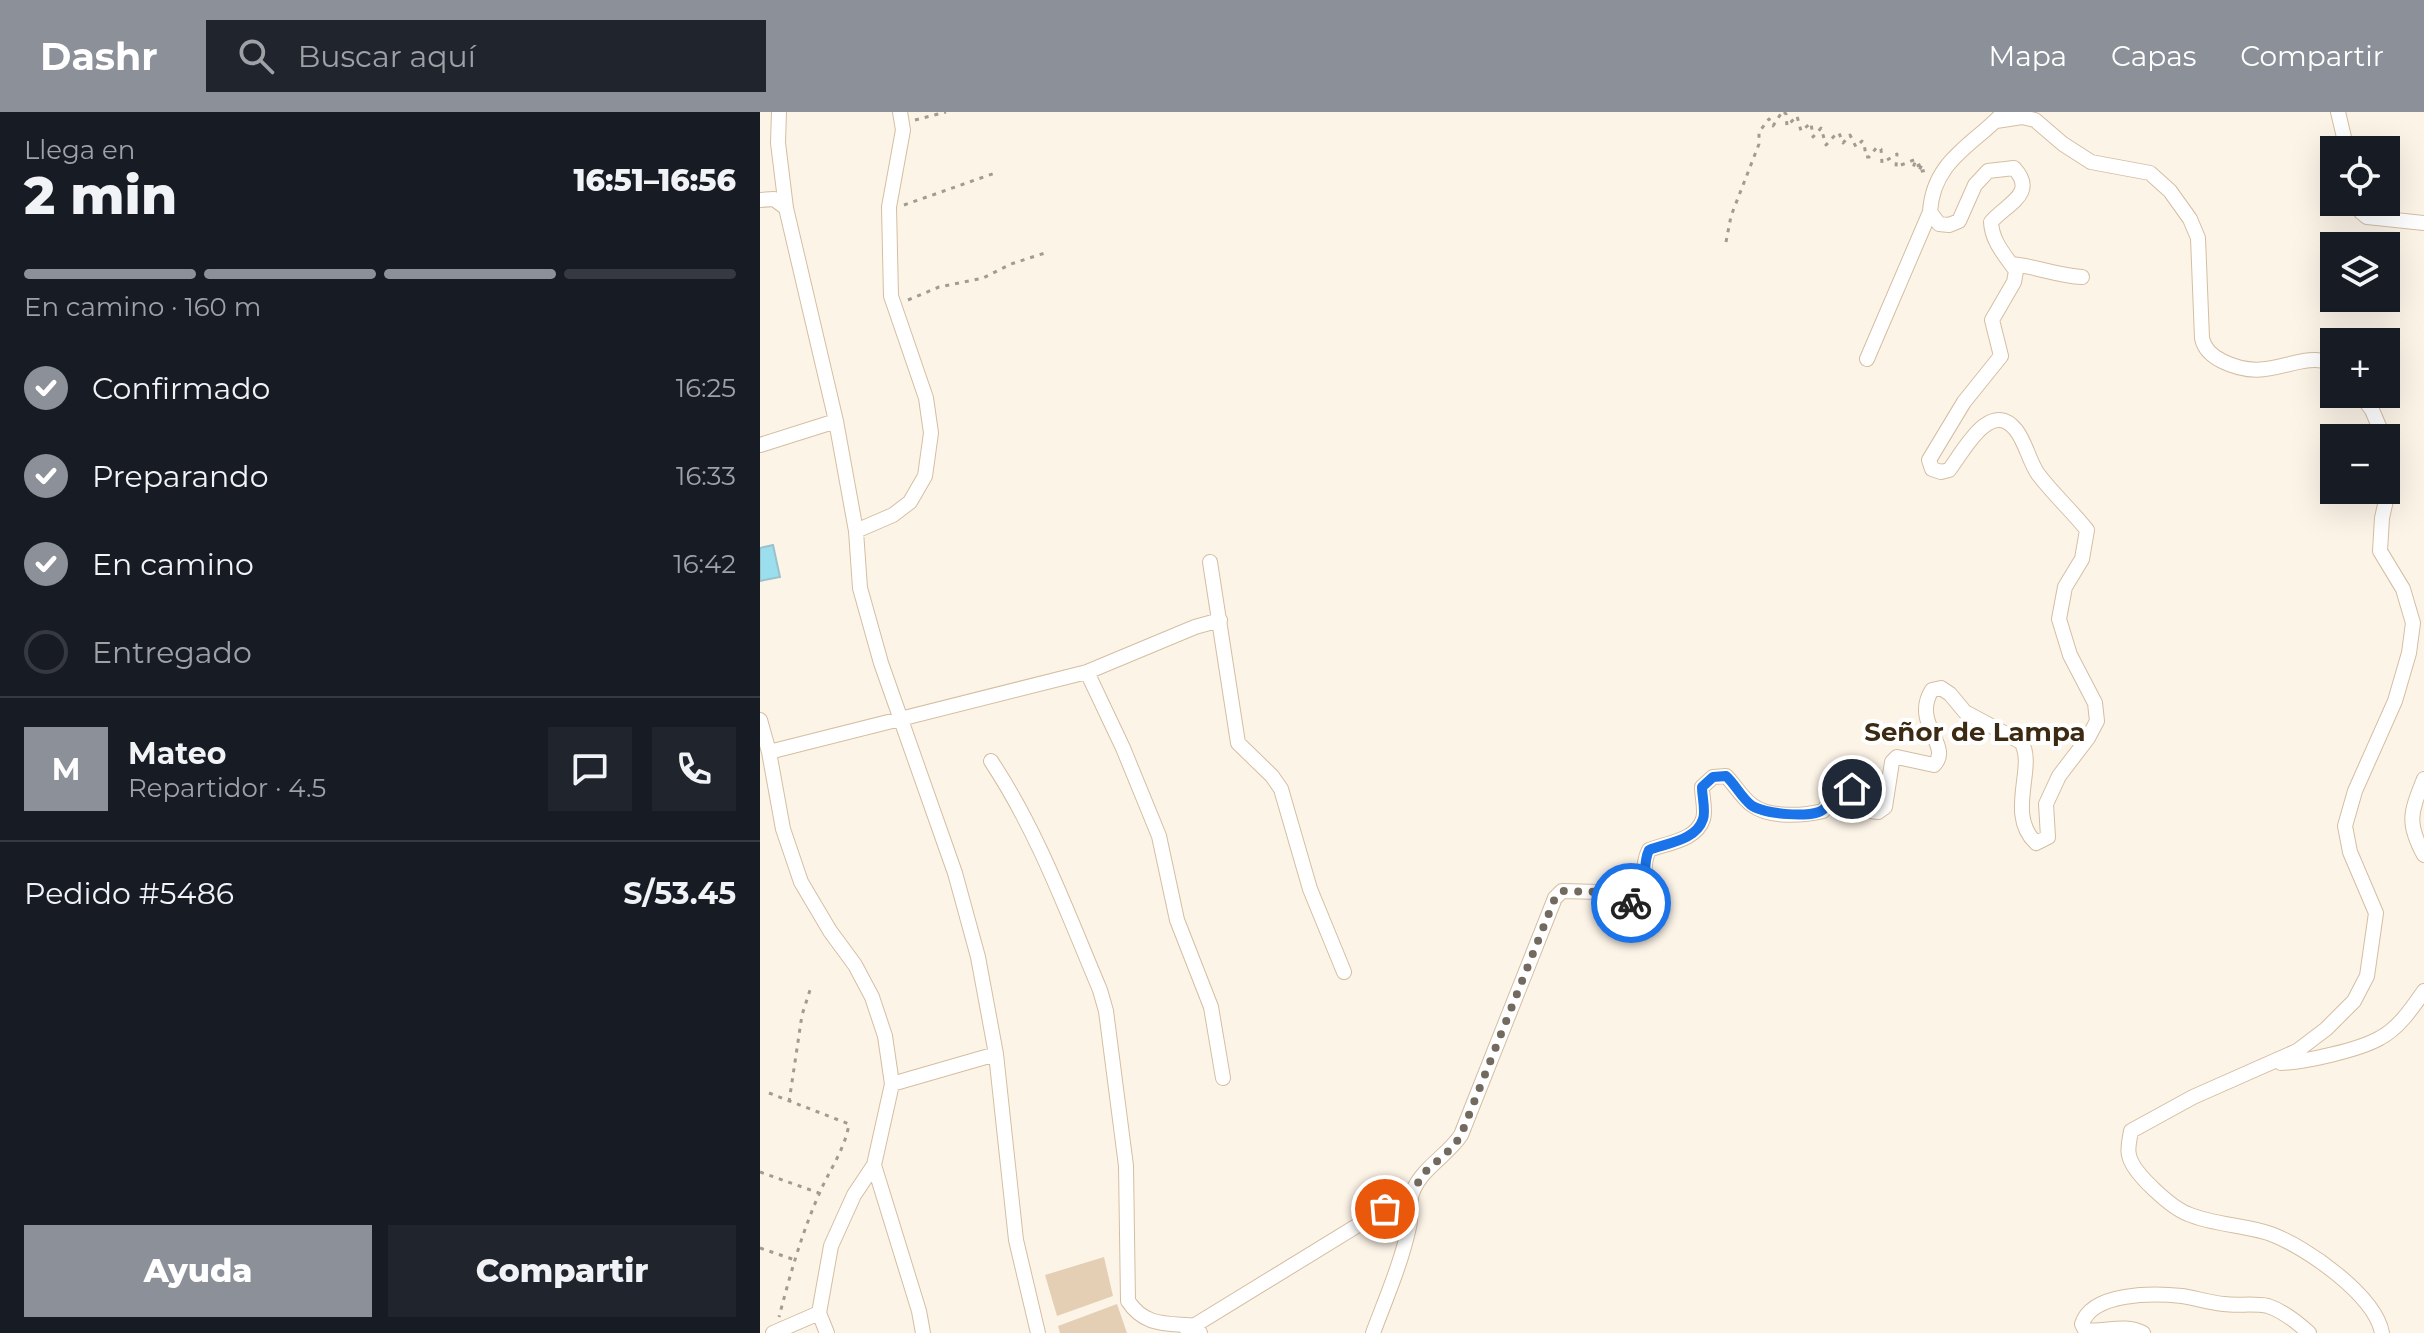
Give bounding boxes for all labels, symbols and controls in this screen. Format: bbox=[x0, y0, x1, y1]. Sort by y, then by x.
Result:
search box bbox=[206, 20, 766, 92]
text: Dashr bbox=[40, 33, 158, 80]
icon: search bbox=[234, 34, 278, 78]
text: Buscar aquí bbox=[298, 38, 476, 75]
text: Mapa bbox=[1988, 39, 2067, 73]
text: Capas bbox=[2111, 39, 2196, 73]
text: Compartir bbox=[2240, 39, 2384, 73]
text: Llega en bbox=[24, 134, 135, 166]
map controls bbox=[2320, 136, 2400, 504]
button: locate bbox=[2320, 136, 2400, 216]
text: 16:51–16:56 bbox=[573, 162, 736, 199]
text: 2 min bbox=[24, 164, 177, 227]
button: layers bbox=[2320, 232, 2400, 312]
text: En camino · 160 m bbox=[24, 291, 261, 323]
button: + bbox=[2320, 328, 2400, 408]
icon: check bbox=[24, 366, 68, 410]
text: Confirmado bbox=[92, 370, 270, 407]
text: 16:25 bbox=[676, 372, 736, 404]
button: − bbox=[2320, 424, 2400, 504]
icon: check bbox=[24, 454, 68, 498]
text: Preparando bbox=[92, 458, 269, 495]
text: 16:33 bbox=[676, 460, 736, 492]
icon: check bbox=[24, 542, 68, 586]
text: En camino bbox=[92, 546, 254, 583]
text: 16:42 bbox=[673, 548, 736, 580]
text: Entregado bbox=[92, 634, 252, 671]
district label: Señor de Lampa bbox=[1864, 716, 2086, 748]
button: chat bbox=[548, 727, 632, 811]
button: phone bbox=[652, 727, 736, 811]
text: Mateo bbox=[128, 735, 226, 772]
text: M bbox=[52, 751, 80, 788]
pin bbox=[1818, 755, 1886, 823]
icon: home bbox=[1830, 767, 1874, 811]
text: Repartidor · 4.5 bbox=[128, 772, 326, 804]
courier bbox=[1591, 863, 1671, 943]
text: Pedido #5486 bbox=[24, 875, 234, 912]
text: S/53.45 bbox=[623, 875, 736, 912]
icon: bike bbox=[1609, 881, 1653, 925]
pin bbox=[1351, 1175, 1419, 1243]
icon: bag bbox=[1363, 1187, 1407, 1231]
button: Ayuda bbox=[24, 1225, 372, 1317]
button: Compartir bbox=[388, 1225, 736, 1317]

